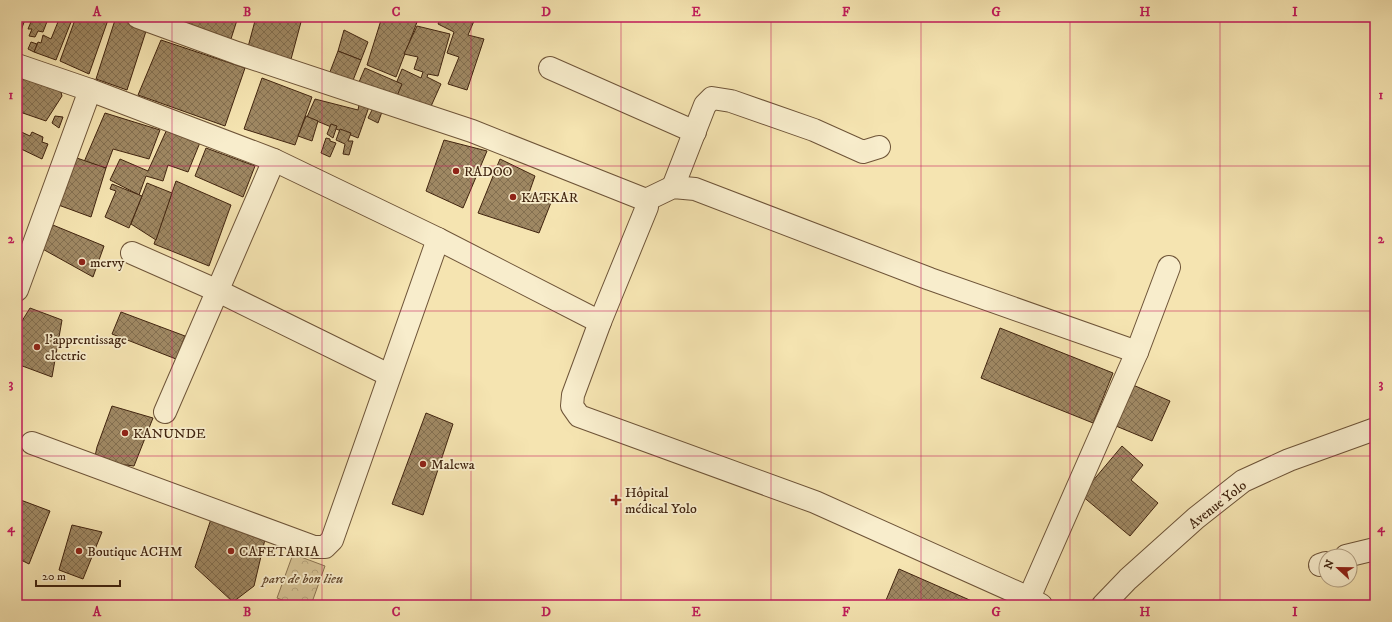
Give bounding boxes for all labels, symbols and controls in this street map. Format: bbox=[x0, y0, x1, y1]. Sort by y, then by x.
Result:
text: A bbox=[92, 4, 102, 20]
text: B bbox=[243, 4, 251, 20]
text: C bbox=[392, 4, 401, 20]
text: D bbox=[541, 4, 551, 20]
text: E bbox=[691, 4, 701, 20]
text: F bbox=[842, 4, 851, 20]
text: G bbox=[991, 4, 1001, 20]
text: H bbox=[1140, 4, 1151, 20]
text: I bbox=[1292, 4, 1298, 20]
text: 1 bbox=[9, 87, 14, 103]
text: 1 bbox=[1379, 87, 1384, 103]
place label: RADOO bbox=[464, 163, 513, 181]
marker: RADOO bbox=[451, 166, 461, 176]
place label: KATKAR bbox=[521, 189, 579, 207]
marker: KATKAR bbox=[508, 192, 518, 202]
text: 2 bbox=[8, 231, 15, 247]
text: 2 bbox=[1378, 231, 1385, 247]
place label: mervy bbox=[90, 254, 125, 272]
marker: mervy bbox=[77, 257, 87, 267]
place label: l'apprentissage electric bbox=[45, 331, 127, 365]
marker: l'apprentissage electric bbox=[32, 342, 42, 352]
text: 3 bbox=[9, 376, 14, 392]
text: 3 bbox=[1379, 376, 1384, 392]
place label: KANUNDE bbox=[133, 425, 206, 443]
marker: KANUNDE bbox=[120, 428, 130, 438]
place label: Malewa bbox=[431, 456, 475, 474]
marker: Malewa bbox=[418, 459, 428, 469]
street label: Avenue Yolo bbox=[1185, 476, 1250, 533]
place label: Hôpital médical Yolo bbox=[625, 484, 697, 518]
marker: Hôpital médical Yolo bbox=[610, 494, 622, 506]
text: 4 bbox=[6, 520, 15, 537]
text: 4 bbox=[1376, 520, 1385, 537]
place label: Boutique ACHM bbox=[87, 543, 183, 561]
place label: CAFETARIA bbox=[239, 543, 320, 561]
marker: Boutique ACHM bbox=[74, 546, 84, 556]
marker: CAFETARIA bbox=[226, 546, 236, 556]
north arrow bbox=[1318, 548, 1358, 588]
text: N bbox=[1321, 558, 1338, 571]
scale bar bbox=[36, 562, 120, 588]
text: 20 m bbox=[42, 569, 66, 584]
park label: parc de bon lieu bbox=[260, 570, 343, 588]
text: A bbox=[92, 604, 102, 620]
text: B bbox=[243, 604, 251, 620]
text: C bbox=[392, 604, 401, 620]
text: D bbox=[541, 604, 551, 620]
text: E bbox=[691, 604, 701, 620]
text: F bbox=[842, 604, 851, 620]
text: G bbox=[991, 604, 1001, 620]
text: H bbox=[1140, 604, 1151, 620]
text: I bbox=[1292, 604, 1298, 620]

